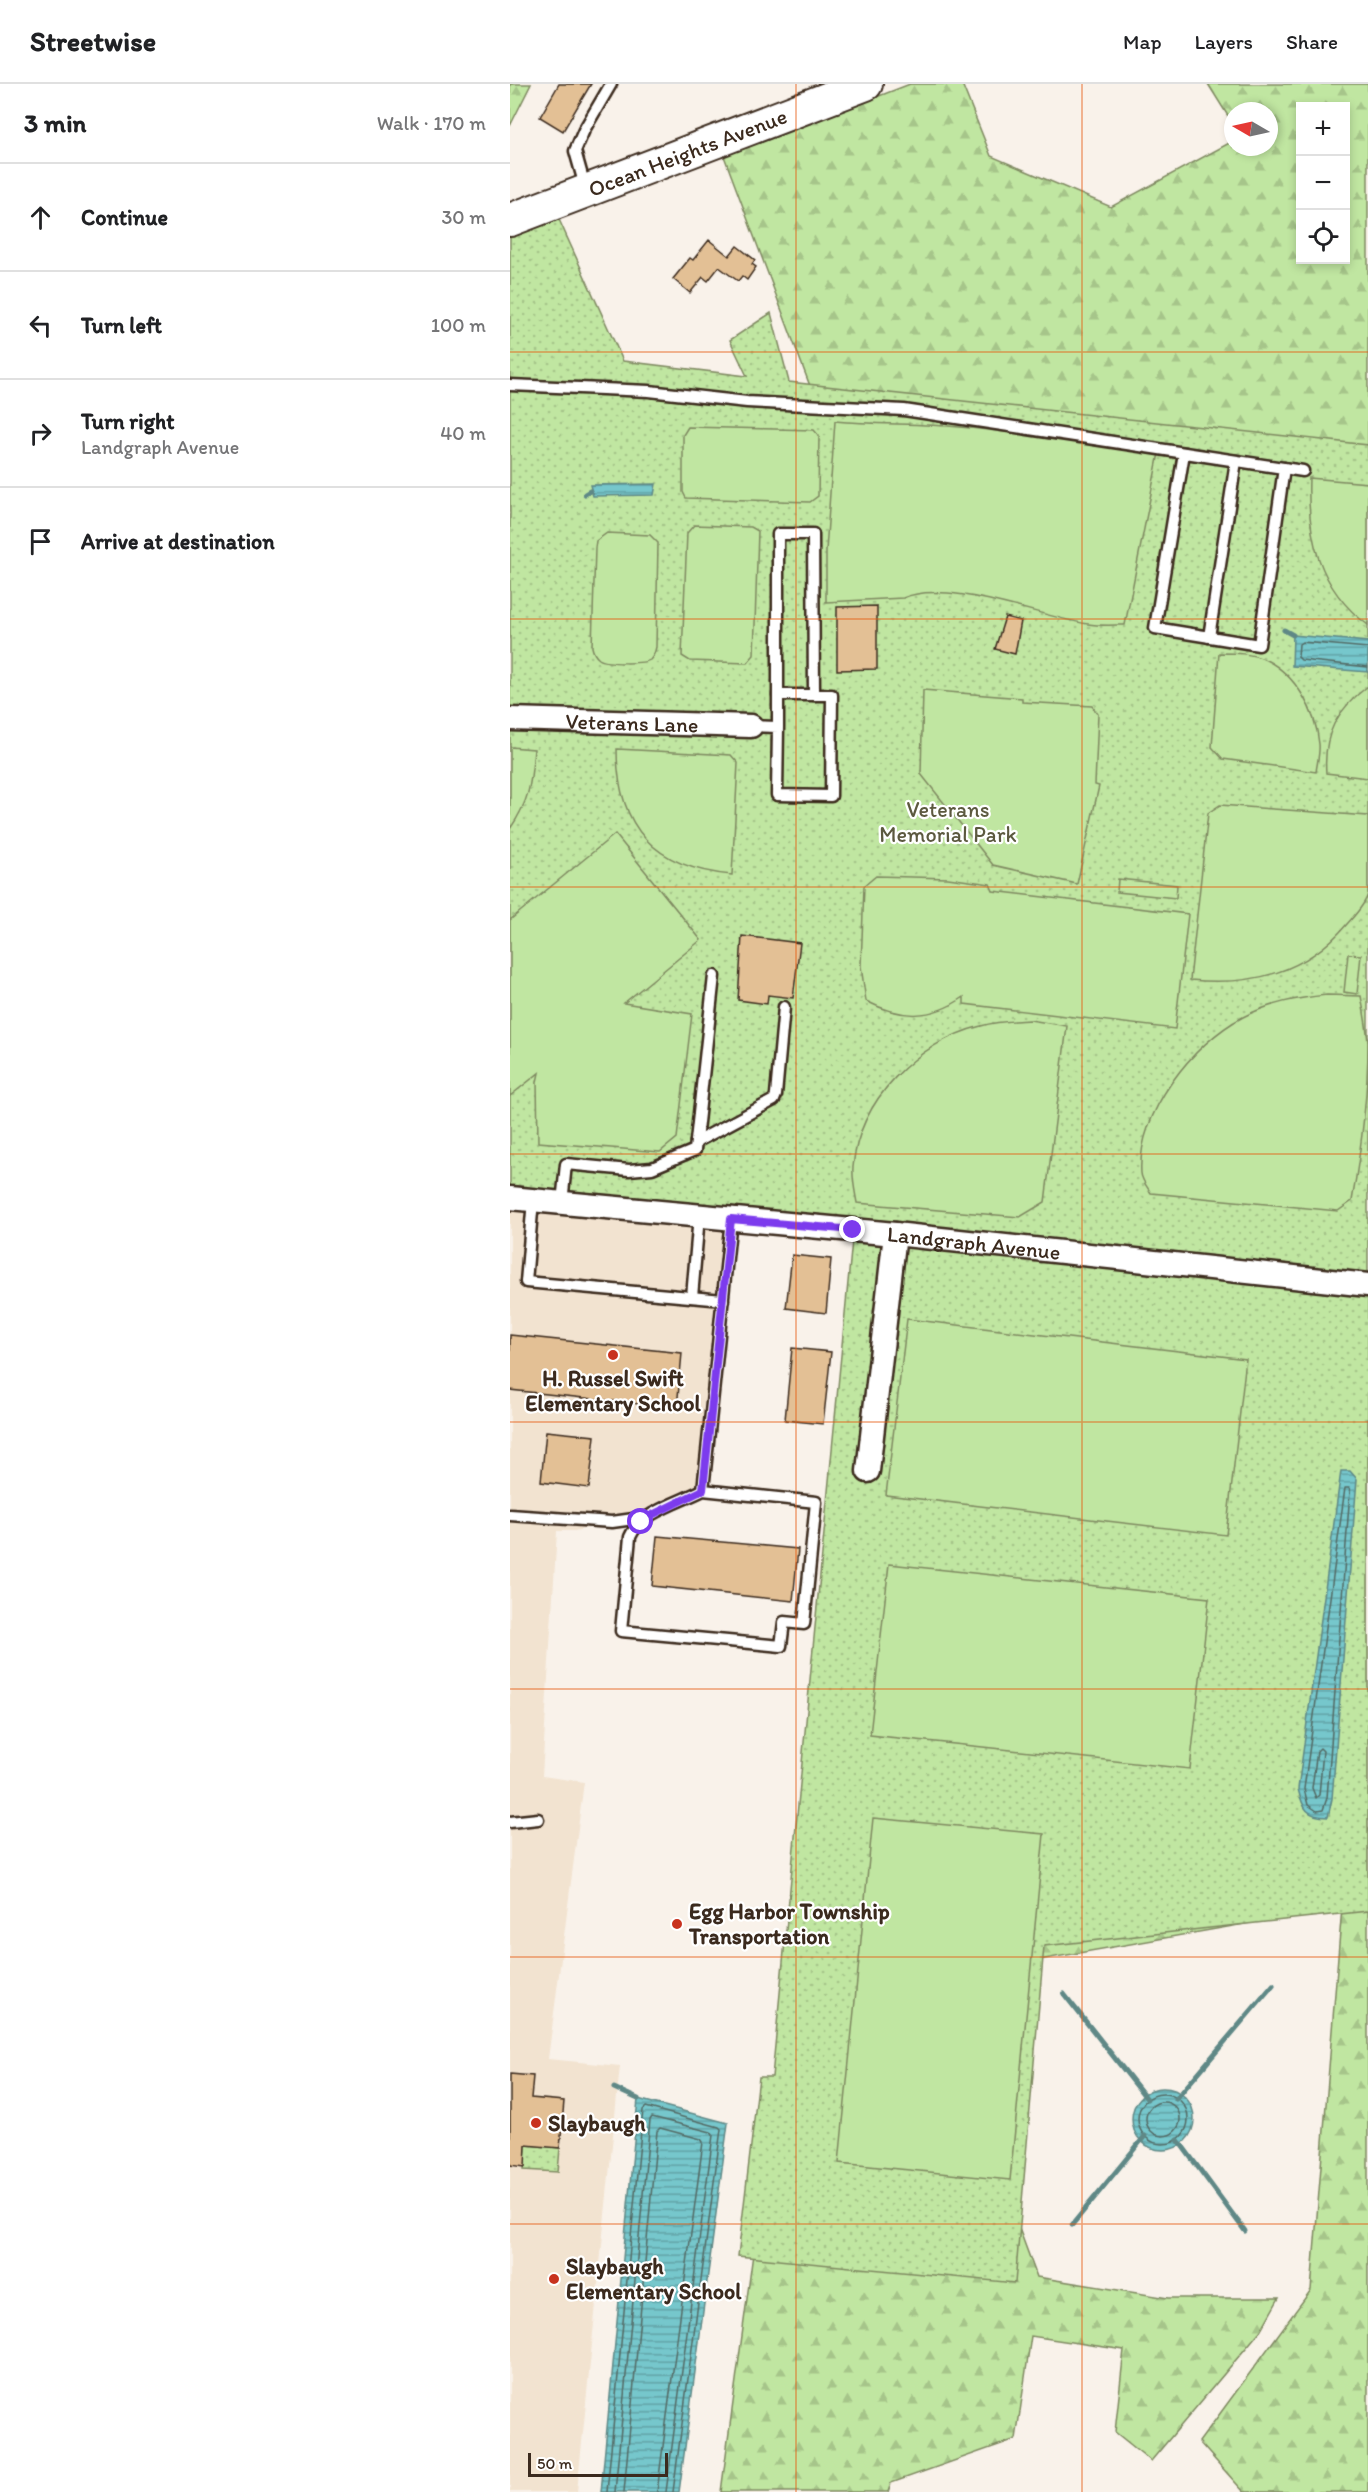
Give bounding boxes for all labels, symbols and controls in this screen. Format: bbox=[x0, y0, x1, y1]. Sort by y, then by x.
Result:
text: Streetwise bbox=[30, 24, 156, 58]
text: Map bbox=[1123, 29, 1162, 54]
text: Layers bbox=[1195, 29, 1253, 54]
text: Share bbox=[1286, 29, 1338, 54]
street label: Ocean Heights Avenue bbox=[584, 102, 791, 203]
north arrow bbox=[1224, 102, 1278, 156]
map controls bbox=[1296, 102, 1350, 264]
button: + bbox=[1296, 102, 1350, 156]
text: 3 min bbox=[24, 107, 86, 139]
text: Walk · 170 m bbox=[377, 111, 486, 135]
button: − bbox=[1296, 156, 1350, 210]
icon: ahead bbox=[24, 201, 57, 234]
text: Continue bbox=[81, 204, 168, 231]
text: 30 m bbox=[441, 205, 486, 229]
button: locate bbox=[1296, 210, 1350, 264]
icon: left bbox=[24, 309, 57, 342]
text: Turn left bbox=[81, 312, 162, 339]
text: 100 m bbox=[431, 313, 486, 337]
text: Turn right bbox=[81, 408, 175, 435]
icon: right bbox=[24, 417, 57, 450]
text: 40 m bbox=[440, 421, 486, 445]
text: Landgraph Avenue bbox=[81, 435, 239, 459]
icon: arrive bbox=[24, 525, 57, 558]
text: Arrive at destination bbox=[81, 528, 275, 555]
street label: Veterans Lane bbox=[565, 708, 699, 738]
park label: Veterans Memorial Park bbox=[879, 796, 1017, 848]
route end bbox=[839, 1216, 865, 1242]
street label: Landgraph Avenue bbox=[886, 1220, 1062, 1266]
marker: H. Russel Swift Elementary School bbox=[606, 1348, 620, 1362]
place label: H. Russel Swift Elementary School bbox=[525, 1365, 701, 1417]
route start bbox=[627, 1508, 653, 1534]
place label: Egg Harbor Township Transportation bbox=[688, 1898, 890, 1950]
marker: Egg Harbor Township Transportation bbox=[670, 1917, 684, 1931]
place label: Slaybaugh bbox=[548, 2110, 646, 2137]
marker: Slaybaugh bbox=[529, 2116, 543, 2130]
place label: Slaybaugh Elementary School bbox=[566, 2253, 742, 2305]
marker: Slaybaugh Elementary School bbox=[547, 2272, 561, 2286]
scale bar bbox=[528, 2450, 668, 2478]
text: 50 m bbox=[537, 2454, 572, 2473]

